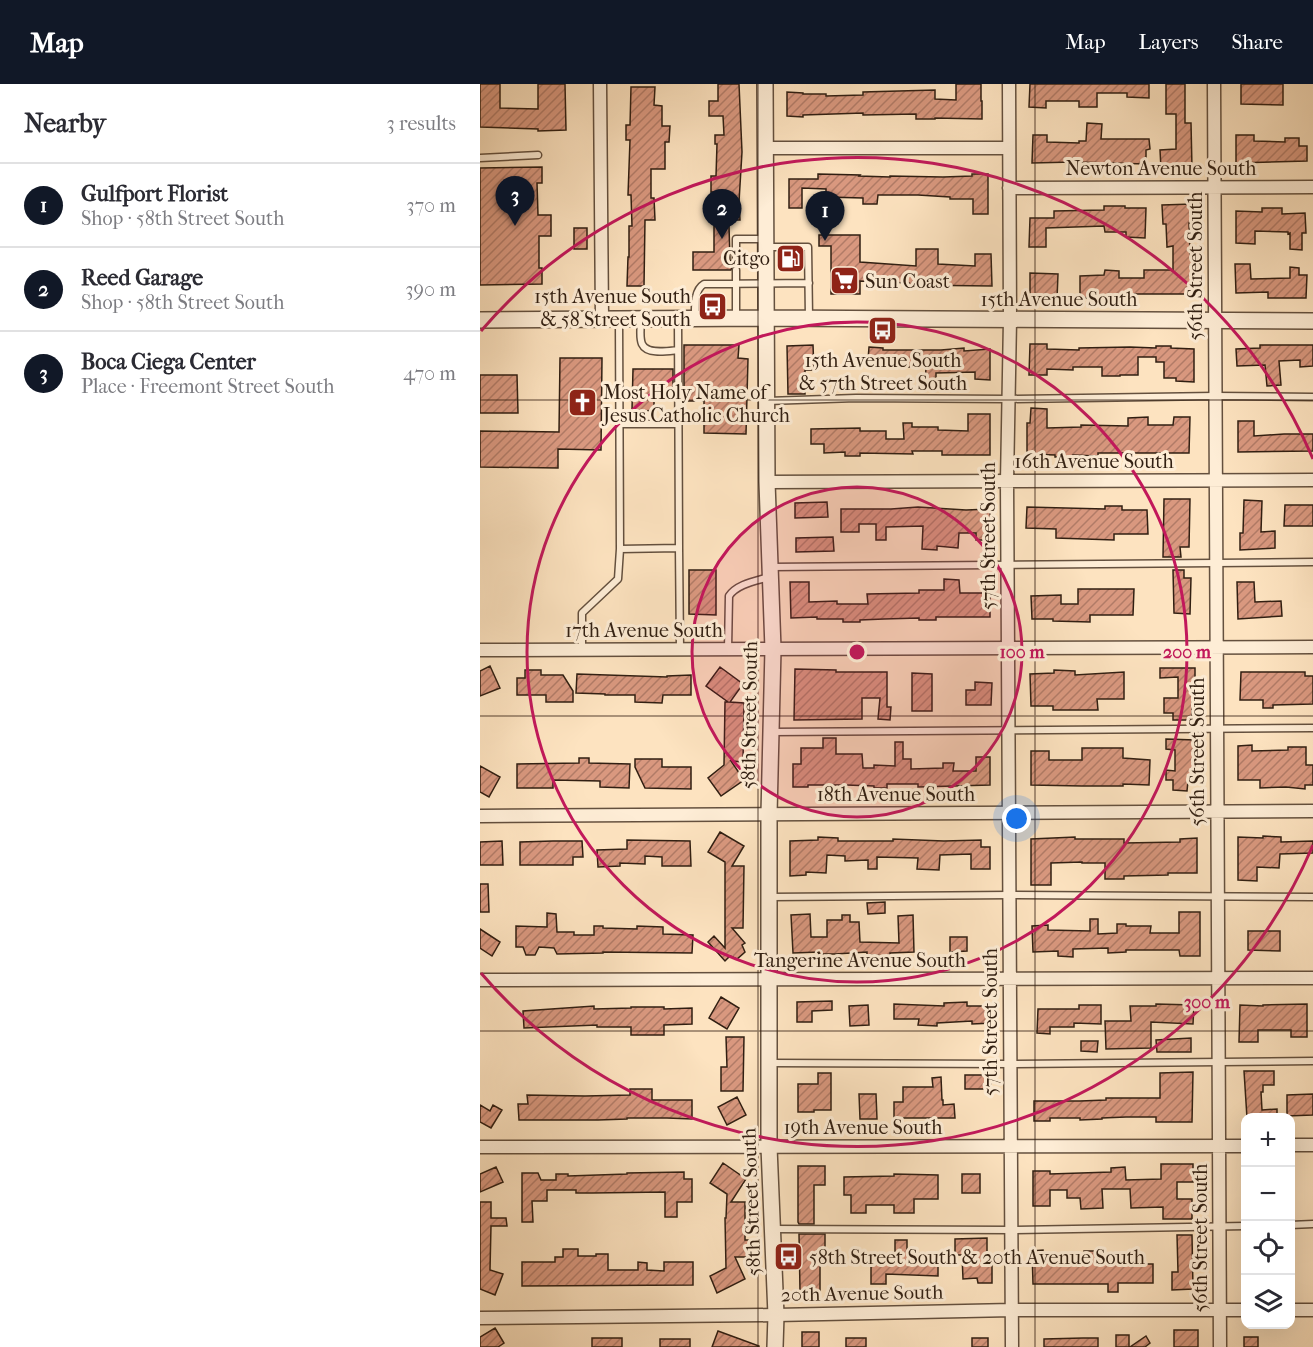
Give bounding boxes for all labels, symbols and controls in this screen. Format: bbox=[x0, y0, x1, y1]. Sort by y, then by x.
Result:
text: Map bbox=[30, 26, 84, 59]
text: Map bbox=[1065, 30, 1106, 54]
text: Layers bbox=[1139, 30, 1198, 54]
text: Share bbox=[1231, 30, 1283, 54]
text: Nearby bbox=[24, 108, 106, 139]
text: 3 results bbox=[387, 112, 456, 135]
street label: Newton Avenue South bbox=[1065, 157, 1257, 180]
pin: 3 bbox=[495, 176, 534, 226]
text: Gulfport Florist bbox=[81, 181, 228, 207]
pin: 2 bbox=[702, 190, 742, 239]
street label: 56th Street South bbox=[1184, 191, 1207, 341]
pin: 1 bbox=[806, 192, 844, 241]
text: 1 bbox=[40, 194, 47, 217]
text: 370 m bbox=[406, 194, 456, 217]
text: Shop · 58th Street South bbox=[81, 207, 284, 230]
fuel station icon: Citgo bbox=[775, 242, 807, 274]
place label: Citgo bbox=[723, 247, 770, 270]
text: Reed Garage bbox=[81, 265, 203, 291]
supermarket icon: Sun Coast bbox=[828, 265, 860, 297]
place label: Sun Coast bbox=[865, 270, 950, 293]
text: 2 bbox=[38, 278, 49, 301]
text: 390 m bbox=[405, 278, 456, 301]
place label: 15th Avenue South & 58 Street South bbox=[534, 285, 692, 331]
street label: 15th Avenue South bbox=[980, 288, 1138, 311]
text: Shop · 58th Street South bbox=[81, 291, 284, 314]
bus stop icon: 15th Avenue South & 58 Street South bbox=[696, 291, 728, 323]
bus stop icon: 15th Avenue South & 57th Street South bbox=[867, 314, 899, 346]
text: Boca Ciega Center bbox=[81, 349, 256, 375]
place label: 15th Avenue South & 57th Street South bbox=[799, 349, 968, 395]
text: 3 bbox=[39, 362, 48, 385]
text: 470 m bbox=[403, 362, 456, 385]
text: Place · Freemont Street South bbox=[81, 375, 335, 398]
place label: Most Holy Name of Jesus Catholic Church bbox=[601, 381, 791, 427]
church icon: Most Holy Name of Jesus Catholic Church bbox=[566, 387, 598, 419]
street label: 16th Avenue South bbox=[1014, 450, 1174, 473]
street label: 57th Street South bbox=[977, 461, 1000, 610]
street label: 17th Avenue South bbox=[565, 619, 724, 642]
street label: 58th Street South bbox=[737, 640, 762, 789]
centre of rings bbox=[847, 642, 867, 662]
text: 100 m bbox=[999, 642, 1046, 663]
text: 200 m bbox=[1163, 642, 1212, 663]
street label: 56th Street South bbox=[1186, 677, 1209, 827]
street label: 18th Avenue South bbox=[817, 783, 976, 806]
your location bbox=[1002, 804, 1031, 833]
street label: 57th Street South bbox=[979, 947, 1002, 1096]
street label: Tangerine Avenue South bbox=[754, 949, 967, 972]
text: 300 m bbox=[1184, 992, 1231, 1013]
map controls bbox=[1241, 1113, 1295, 1329]
button: + bbox=[1241, 1113, 1295, 1167]
street label: 19th Avenue South bbox=[783, 1116, 943, 1139]
street label: 58th Street South bbox=[737, 1127, 766, 1277]
street label: 56th Street South bbox=[1189, 1163, 1212, 1313]
button: − bbox=[1241, 1167, 1295, 1221]
button: locate bbox=[1241, 1221, 1295, 1275]
bus stop icon: 58th Street South & 20th Avenue South bbox=[772, 1241, 804, 1273]
place label: 58th Street South & 20th Avenue South bbox=[809, 1246, 1146, 1269]
button: layers bbox=[1241, 1275, 1295, 1329]
street label: 20th Avenue South bbox=[780, 1281, 944, 1306]

